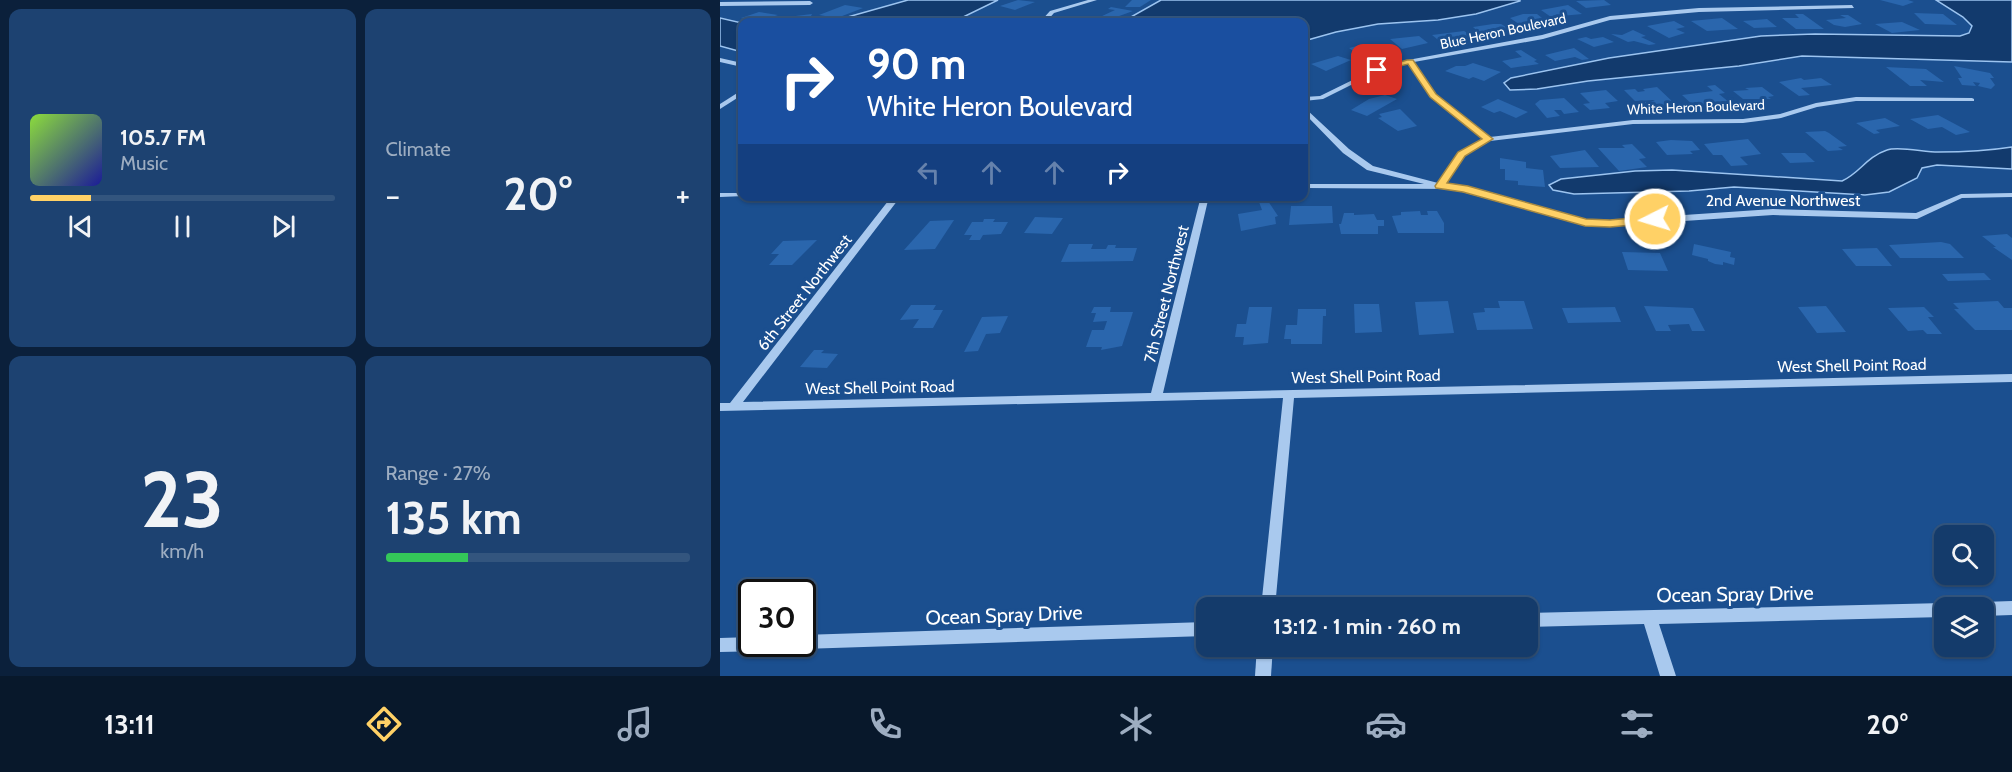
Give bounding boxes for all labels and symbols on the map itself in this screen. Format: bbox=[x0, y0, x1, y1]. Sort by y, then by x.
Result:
street label: Blue Heron Boulevard bbox=[1438, 9, 1568, 53]
pin bbox=[1351, 44, 1402, 95]
street label: White Heron Boulevard bbox=[1627, 96, 1765, 118]
position arrow bbox=[1623, 187, 1687, 251]
street label: 2nd Avenue Northwest bbox=[1706, 191, 1861, 210]
street label: 7th Street Northwest bbox=[1140, 223, 1193, 365]
street label: 6th Street Northwest bbox=[753, 230, 856, 354]
street label: West Shell Point Road bbox=[1777, 355, 1927, 376]
street label: West Shell Point Road bbox=[1291, 366, 1441, 387]
street label: West Shell Point Road bbox=[805, 377, 955, 398]
speed limit sign: 30 bbox=[738, 579, 816, 657]
street label: Ocean Spray Drive bbox=[1656, 581, 1814, 607]
street label: Ocean Spray Drive bbox=[925, 600, 1083, 630]

